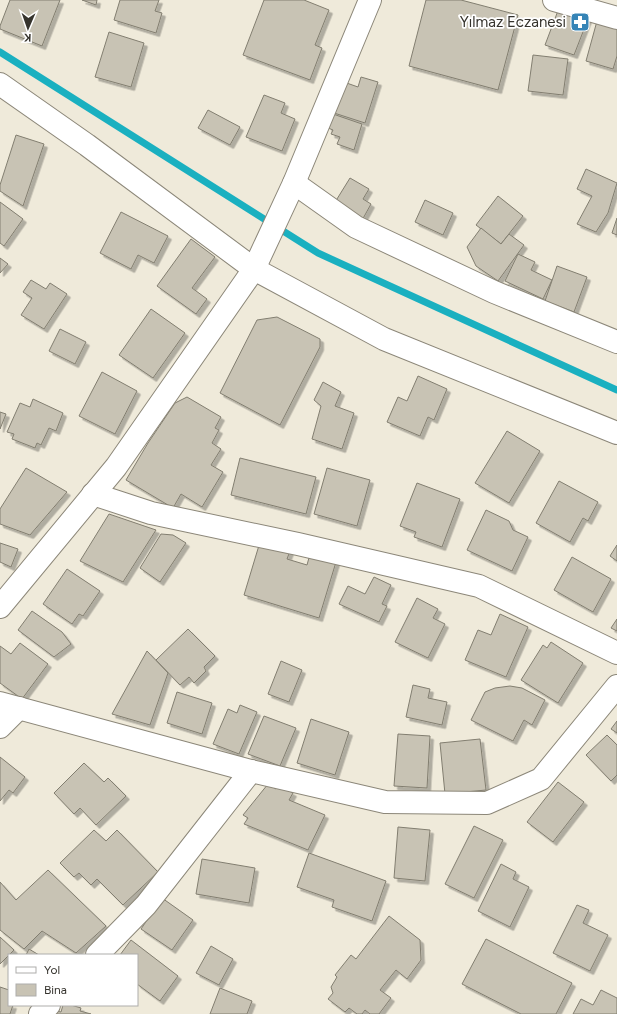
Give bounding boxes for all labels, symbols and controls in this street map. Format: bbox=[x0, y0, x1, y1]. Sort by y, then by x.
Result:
north arrow bbox=[8, 8, 48, 48]
pharmacy icon: Yılmaz Eczanesi bbox=[569, 11, 591, 33]
place label: Yılmaz Eczanesi bbox=[460, 13, 566, 31]
text: K bbox=[23, 31, 32, 44]
legend bbox=[8, 954, 138, 1006]
text: Yol bbox=[44, 963, 60, 977]
text: Bina bbox=[44, 983, 67, 997]

